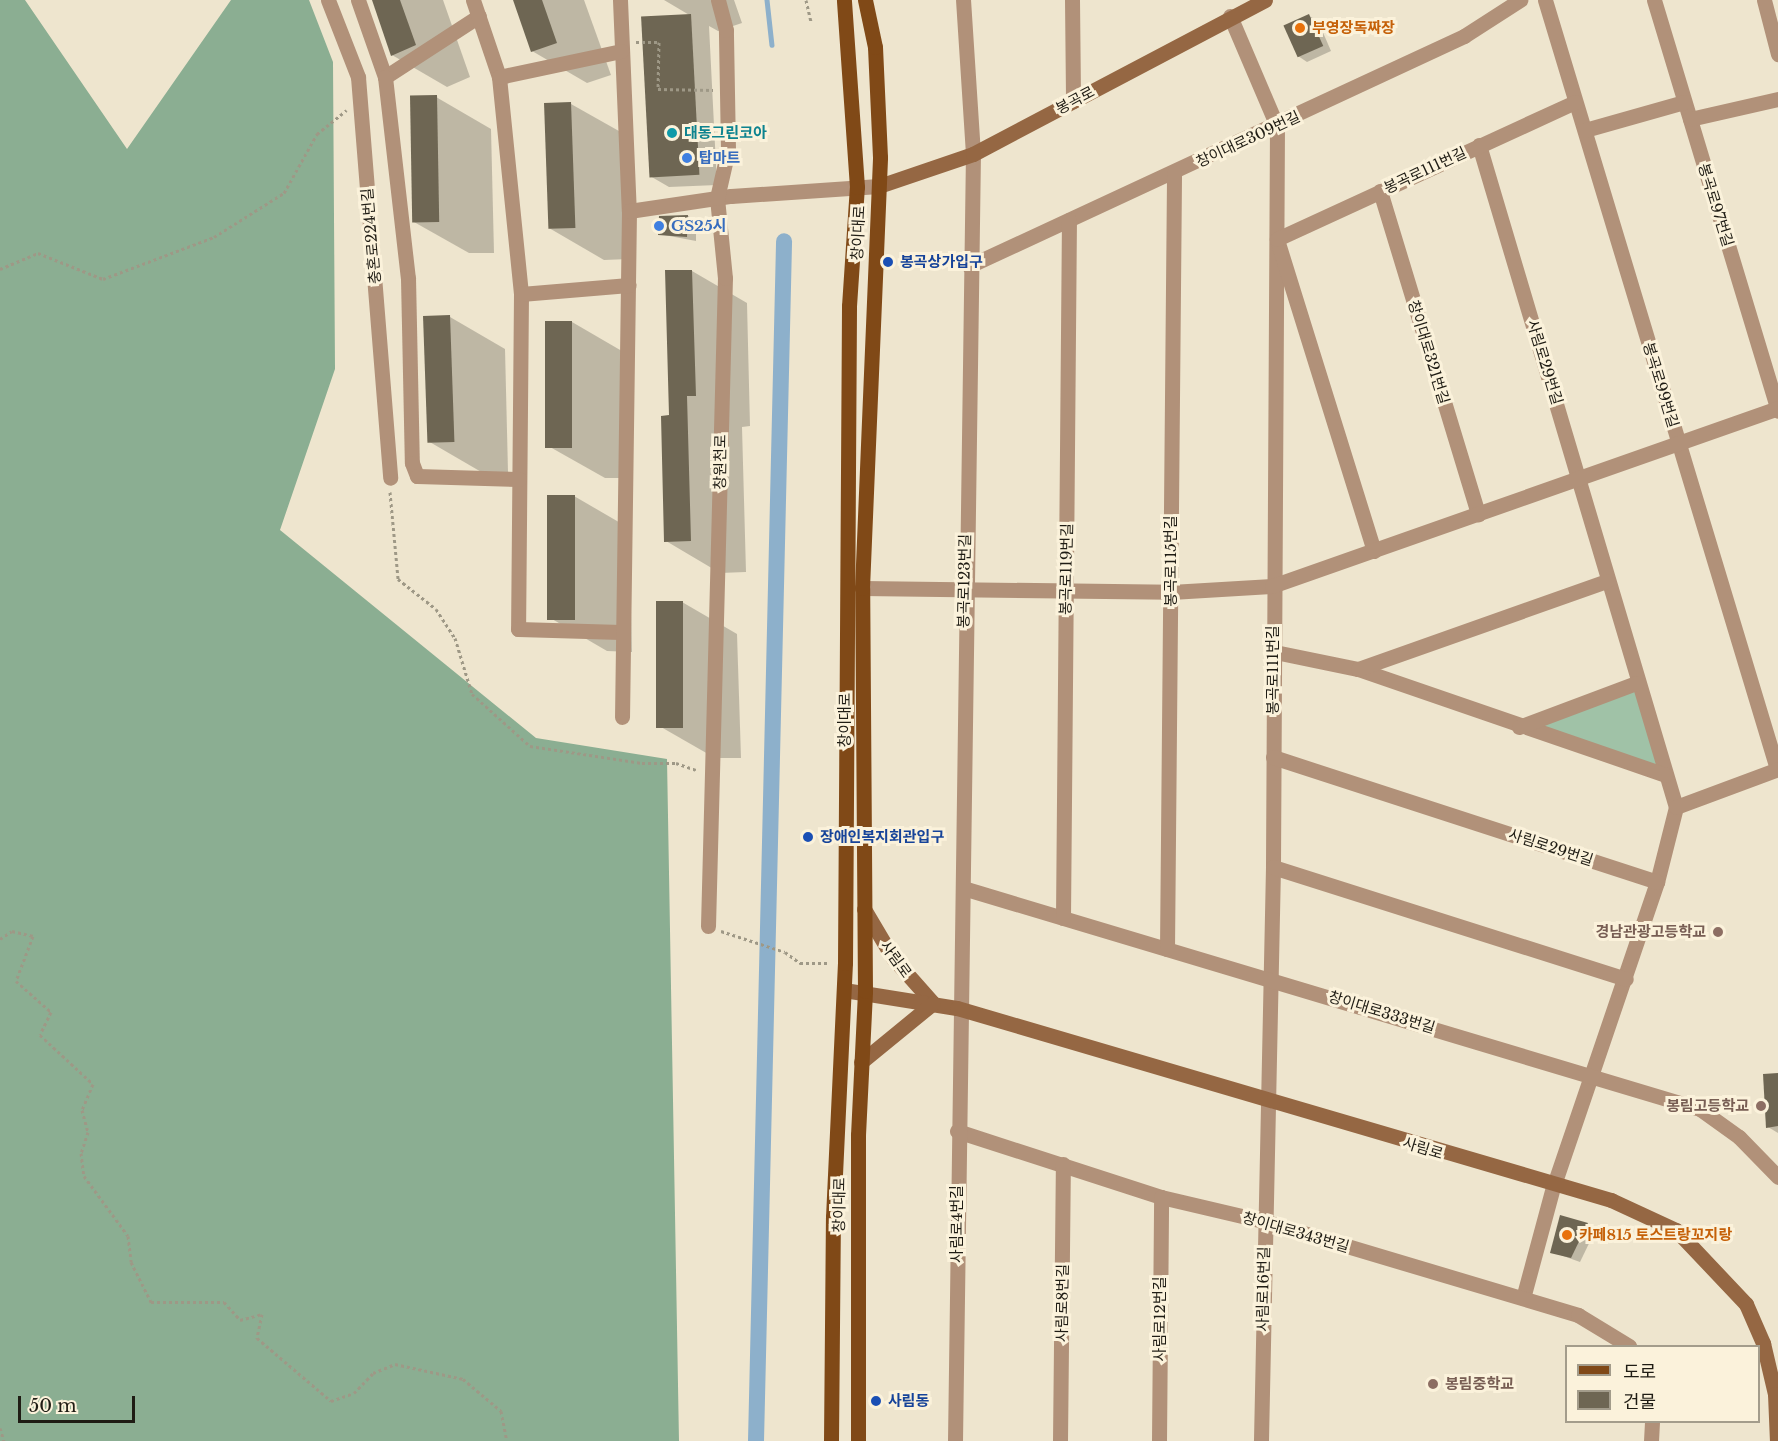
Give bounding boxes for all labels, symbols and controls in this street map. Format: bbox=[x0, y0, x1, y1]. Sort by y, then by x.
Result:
place label: 부영장독짜장 bbox=[1312, 19, 1395, 37]
marker: 부영장독짜장 bbox=[1293, 21, 1307, 35]
street label: 봉곡로 bbox=[1052, 82, 1098, 118]
street label: 창이대로309번길 bbox=[1193, 107, 1303, 171]
place label: 대동그린코아 bbox=[684, 124, 767, 142]
marker: 대동그린코아 bbox=[665, 126, 679, 140]
street label: 봉곡로111번길 bbox=[1381, 143, 1469, 197]
place label: 탑마트 bbox=[699, 149, 740, 167]
marker: 탑마트 bbox=[680, 151, 694, 165]
street label: 봉곡로97번길 bbox=[1695, 161, 1737, 249]
street label: 충혼로224번길 bbox=[358, 187, 384, 285]
street label: 창이대로 bbox=[848, 205, 868, 261]
place label: GS25시 bbox=[671, 217, 727, 235]
marker: GS25시 bbox=[652, 219, 666, 233]
place label: 봉곡상가입구 bbox=[900, 253, 983, 271]
marker: 봉곡상가입구 bbox=[881, 255, 895, 269]
street label: 창이대로321번길 bbox=[1405, 298, 1453, 406]
street label: 사림로29번길 bbox=[1524, 317, 1566, 407]
street label: 봉곡로99번길 bbox=[1639, 340, 1683, 430]
street label: 창원천로 bbox=[711, 434, 729, 490]
street label: 봉곡로115번길 bbox=[1162, 516, 1180, 606]
street label: 봉곡로119번길 bbox=[1056, 523, 1076, 615]
street label: 봉곡로123번길 bbox=[954, 534, 974, 628]
street label: 봉곡로111번길 bbox=[1264, 625, 1282, 715]
street label: 창이대로 bbox=[836, 692, 854, 748]
street label: 사림로29번길 bbox=[1506, 825, 1596, 869]
place label: 장애인복지회관입구 bbox=[820, 828, 944, 846]
marker: 장애인복지회관입구 bbox=[801, 830, 815, 844]
place label: 경남관광고등학교 bbox=[1596, 923, 1706, 941]
marker: 경남관광고등학교 bbox=[1711, 925, 1725, 939]
street label: 사림로 bbox=[877, 937, 915, 981]
street label: 창이대로333번길 bbox=[1327, 987, 1437, 1037]
place label: 봉림고등학교 bbox=[1666, 1097, 1749, 1115]
marker: 봉림고등학교 bbox=[1754, 1099, 1768, 1113]
street label: 사림로 bbox=[1401, 1133, 1445, 1163]
street label: 창이대로 bbox=[830, 1177, 848, 1233]
street label: 사림로4번길 bbox=[948, 1185, 966, 1263]
street label: 창이대로343번길 bbox=[1241, 1208, 1351, 1256]
place label: 카페815 토스트랑꼬지랑 bbox=[1579, 1226, 1732, 1244]
marker: 카페815 토스트랑꼬지랑 bbox=[1560, 1228, 1574, 1242]
street label: 사림로16번길 bbox=[1253, 1246, 1273, 1332]
street label: 사림로8번길 bbox=[1052, 1264, 1072, 1342]
street label: 사림로12번길 bbox=[1151, 1277, 1169, 1361]
legend bbox=[1565, 1345, 1760, 1423]
text: 도로 bbox=[1623, 1361, 1656, 1383]
place label: 봉림중학교 bbox=[1445, 1375, 1514, 1393]
marker: 봉림중학교 bbox=[1426, 1377, 1440, 1391]
scale bar bbox=[21, 1384, 138, 1422]
text: 건물 bbox=[1623, 1391, 1656, 1413]
place label: 사림동 bbox=[888, 1392, 929, 1410]
marker: 사림동 bbox=[869, 1394, 883, 1408]
text: 50 m bbox=[29, 1395, 77, 1417]

